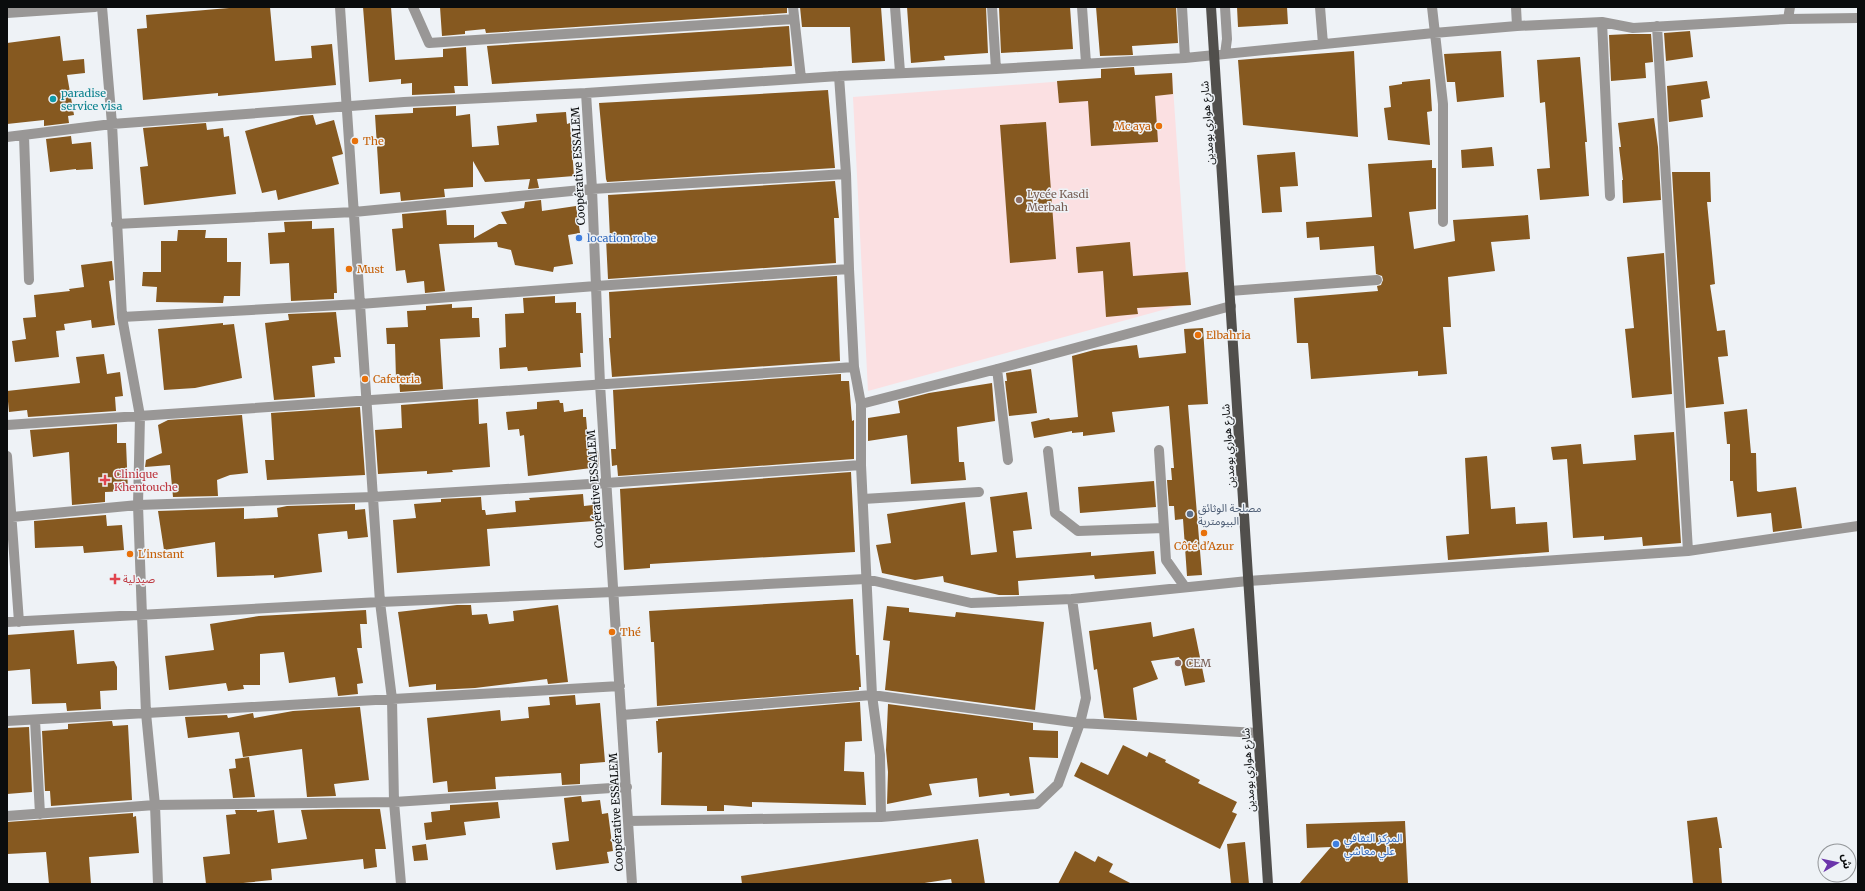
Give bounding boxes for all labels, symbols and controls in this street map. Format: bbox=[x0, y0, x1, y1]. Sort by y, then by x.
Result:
street label: شارع هواري بومدين bbox=[1197, 80, 1219, 166]
place label: paradise service visa bbox=[61, 86, 122, 113]
marker: paradise service visa bbox=[48, 94, 58, 104]
street label: Coopérative ESSALEM bbox=[568, 106, 588, 225]
place label: Mc aya bbox=[1114, 119, 1151, 133]
marker: Mc aya bbox=[1154, 121, 1164, 131]
place label: The bbox=[363, 134, 384, 148]
marker: The bbox=[350, 136, 360, 146]
place label: Lycée Kasdi Merbah bbox=[1027, 187, 1089, 214]
marker: Lycée Kasdi Merbah bbox=[1014, 195, 1024, 205]
place label: location robe bbox=[587, 231, 657, 245]
marker: location robe bbox=[574, 233, 584, 243]
place label: Must bbox=[357, 262, 385, 276]
marker: Must bbox=[344, 264, 354, 274]
place label: Elbahria bbox=[1206, 328, 1251, 342]
marker: Elbahria bbox=[1193, 330, 1203, 340]
place label: Cafeteria bbox=[373, 372, 420, 386]
marker: Cafeteria bbox=[360, 374, 370, 384]
street label: شارع هواري بومدين bbox=[1218, 403, 1240, 489]
street label: Coopérative ESSALEM bbox=[584, 429, 606, 549]
place label: Clinique Khentouche bbox=[114, 467, 178, 494]
marker: Clinique Khentouche bbox=[99, 474, 111, 486]
place label: مصلحة الوثائق البيومترية bbox=[1198, 501, 1262, 528]
marker: مصلحة الوثائق البيومترية bbox=[1185, 509, 1195, 519]
marker: Côté d'Azur bbox=[1199, 528, 1209, 538]
place label: Côté d'Azur bbox=[1174, 539, 1234, 553]
place label: L'instant bbox=[138, 547, 185, 561]
marker: L'instant bbox=[125, 549, 135, 559]
place label: صيدلية bbox=[123, 572, 155, 586]
marker: صيدلية bbox=[110, 574, 120, 584]
place label: Thé bbox=[620, 625, 641, 639]
marker: Thé bbox=[607, 627, 617, 637]
place label: CEM bbox=[1186, 656, 1211, 670]
marker: CEM bbox=[1173, 658, 1183, 668]
street label: شارع هواري بومدين bbox=[1238, 727, 1260, 813]
street label: Coopérative ESSALEM bbox=[606, 752, 626, 871]
place label: المركز الثقافي علي معاشي bbox=[1344, 831, 1403, 861]
marker: المركز الثقافي علي معاشي bbox=[1331, 839, 1341, 849]
north arrow bbox=[1817, 843, 1857, 883]
text: ش bbox=[1839, 853, 1855, 870]

